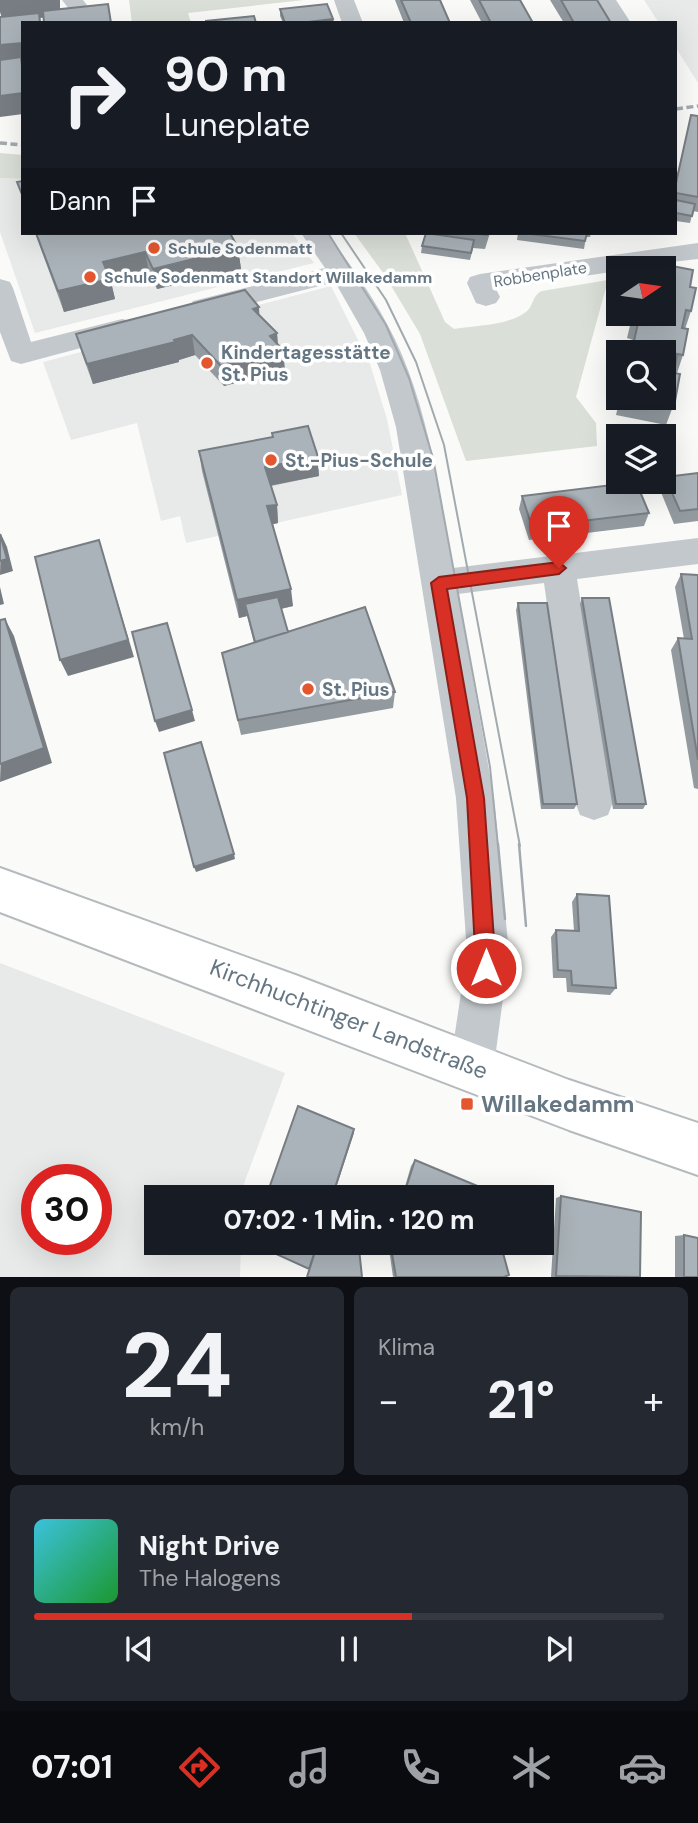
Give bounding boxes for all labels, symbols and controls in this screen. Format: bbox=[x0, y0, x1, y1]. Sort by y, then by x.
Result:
text: 90 m bbox=[164, 42, 287, 106]
icon: right bbox=[49, 49, 140, 140]
text: Luneplate bbox=[164, 104, 310, 146]
icon: arrive bbox=[125, 182, 163, 220]
text: Dann bbox=[49, 184, 111, 218]
place label: Schule Sodenmatt bbox=[168, 238, 312, 259]
marker: Schule Sodenmatt bbox=[146, 240, 162, 256]
north arrow bbox=[606, 256, 676, 326]
map controls bbox=[606, 256, 676, 494]
street label: Robbenplate bbox=[492, 257, 588, 292]
place label: Schule Sodenmatt Standort Willakedamm bbox=[104, 267, 432, 288]
marker: Schule Sodenmatt Standort Willakedamm bbox=[82, 269, 98, 285]
place label: Kindertagesstätte St. Pius bbox=[221, 340, 391, 387]
button: search bbox=[606, 340, 676, 410]
marker: Kindertagesstätte St. Pius bbox=[199, 355, 215, 371]
button: layers bbox=[606, 424, 676, 494]
place label: St.-Pius-Schule bbox=[285, 448, 433, 473]
marker: St.-Pius-Schule bbox=[263, 452, 279, 468]
pin bbox=[529, 496, 589, 568]
icon: arrive bbox=[540, 507, 578, 545]
place label: St. Pius bbox=[322, 677, 390, 702]
marker: St. Pius bbox=[300, 681, 316, 697]
position arrow bbox=[449, 931, 523, 1005]
street label: Kirchhuchtinger Landstraße bbox=[206, 952, 492, 1086]
place label: Willakedamm bbox=[481, 1089, 634, 1119]
marker: Willakedamm bbox=[459, 1096, 475, 1112]
speed limit sign: 30 bbox=[21, 1164, 112, 1255]
text: 07:02 · 1 Min. · 120 m bbox=[223, 1203, 475, 1237]
text: 24 bbox=[121, 1307, 233, 1425]
text: Klima bbox=[378, 1332, 435, 1362]
text: 21° bbox=[487, 1366, 555, 1434]
text: − bbox=[378, 1376, 399, 1426]
text: + bbox=[643, 1376, 664, 1426]
text: km/h bbox=[150, 1412, 204, 1442]
text: Night Drive bbox=[139, 1529, 280, 1563]
text: The Halogens bbox=[139, 1563, 281, 1593]
icon: previous bbox=[120, 1630, 158, 1668]
icon: pause bbox=[330, 1630, 368, 1668]
icon: next bbox=[540, 1630, 578, 1668]
icon: directions bbox=[175, 1743, 224, 1792]
icon: music bbox=[285, 1743, 334, 1792]
icon: phone bbox=[396, 1743, 445, 1792]
icon: climate bbox=[507, 1743, 556, 1792]
icon: car bbox=[618, 1743, 667, 1792]
text: 07:01 bbox=[31, 1746, 113, 1788]

